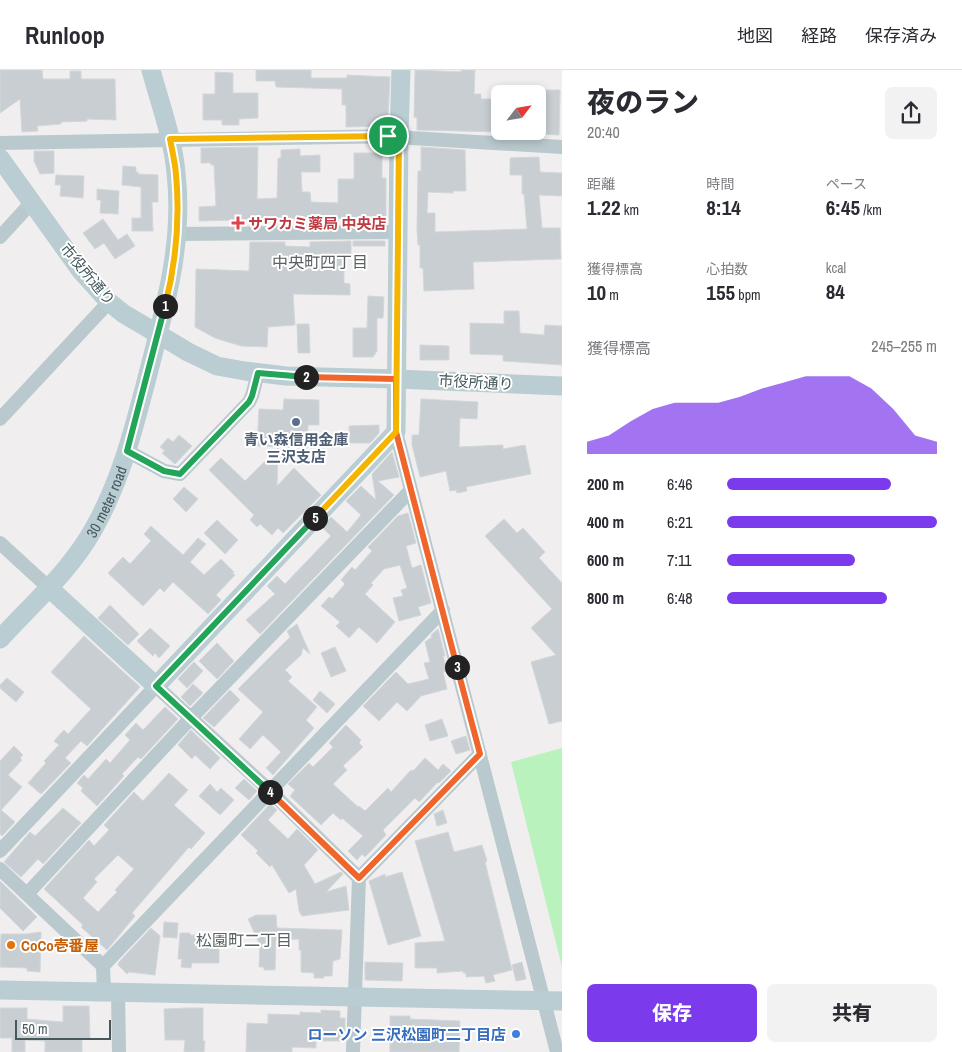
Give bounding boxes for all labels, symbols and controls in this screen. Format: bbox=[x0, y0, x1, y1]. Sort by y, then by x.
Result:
text: Runloop bbox=[25, 19, 105, 51]
text: 地図 bbox=[737, 23, 773, 48]
text: 経路 bbox=[801, 23, 837, 48]
text: 保存済み bbox=[865, 23, 937, 48]
text: 夜のラン bbox=[587, 83, 699, 121]
north arrow bbox=[491, 85, 546, 140]
map controls bbox=[491, 85, 546, 140]
button: share bbox=[885, 87, 937, 139]
pin bbox=[367, 115, 409, 157]
text: 20:40 bbox=[587, 121, 620, 143]
icon: arrive bbox=[374, 122, 402, 150]
text: 距離 bbox=[587, 175, 615, 193]
text: 時間 bbox=[706, 175, 734, 193]
text: ペース bbox=[826, 175, 867, 193]
text: 1.22 bbox=[587, 193, 621, 222]
text: 8:14 bbox=[706, 193, 741, 222]
text: 6:45 bbox=[826, 193, 860, 222]
text: km bbox=[621, 201, 639, 219]
text: /km bbox=[860, 201, 882, 219]
place label: サワカミ薬局 中央店 bbox=[248, 213, 386, 234]
marker: サワカミ薬局 中央店 bbox=[232, 217, 244, 229]
street label: 市役所通り bbox=[56, 239, 120, 309]
district label: 中央町四丁目 bbox=[272, 251, 368, 273]
text: kcal bbox=[826, 259, 846, 277]
text: 獲得標高 bbox=[587, 260, 643, 278]
text: 心拍数 bbox=[706, 260, 748, 278]
text: 84 bbox=[826, 277, 845, 306]
text: 10 bbox=[587, 278, 606, 307]
text: 155 bbox=[706, 278, 735, 307]
text: m bbox=[606, 286, 619, 304]
text: bpm bbox=[735, 286, 761, 304]
pin: 1 bbox=[152, 294, 178, 318]
text: 1 bbox=[162, 297, 169, 315]
text: 245–255 m bbox=[871, 335, 937, 357]
text: 獲得標高 bbox=[587, 337, 651, 359]
pin: 2 bbox=[294, 364, 318, 390]
text: 2 bbox=[303, 368, 310, 386]
street label: 市役所通り bbox=[438, 370, 514, 394]
marker: 青い森信用金庫 三沢支店 bbox=[290, 416, 302, 428]
place label: 青い森信用金庫 三沢支店 bbox=[243, 429, 349, 467]
street label: 30 meter road bbox=[80, 463, 131, 541]
text: 200 m bbox=[587, 473, 624, 495]
text: 6:46 bbox=[667, 473, 693, 495]
pin: 5 bbox=[302, 506, 328, 530]
text: 5 bbox=[312, 509, 319, 527]
text: 400 m bbox=[587, 511, 624, 533]
text: 6:21 bbox=[667, 511, 693, 533]
text: 600 m bbox=[587, 549, 624, 571]
text: 7:11 bbox=[667, 549, 692, 571]
text: 800 m bbox=[587, 587, 624, 609]
text: 6:48 bbox=[667, 587, 693, 609]
pin: 3 bbox=[444, 654, 470, 680]
text: 3 bbox=[454, 658, 461, 676]
pin: 4 bbox=[258, 780, 282, 804]
text: 4 bbox=[267, 783, 274, 801]
district label: 松園町二丁目 bbox=[196, 929, 292, 951]
place label: CoCo壱番屋 bbox=[21, 935, 99, 956]
marker: CoCo壱番屋 bbox=[5, 939, 17, 951]
button: 保存 bbox=[587, 984, 757, 1042]
button: 共有 bbox=[767, 984, 937, 1042]
scale bar bbox=[15, 1017, 111, 1040]
text: 50 m bbox=[22, 1020, 48, 1038]
place label: ローソン 三沢松園町二丁目店 bbox=[308, 1024, 506, 1045]
marker: ローソン 三沢松園町二丁目店 bbox=[510, 1028, 522, 1040]

